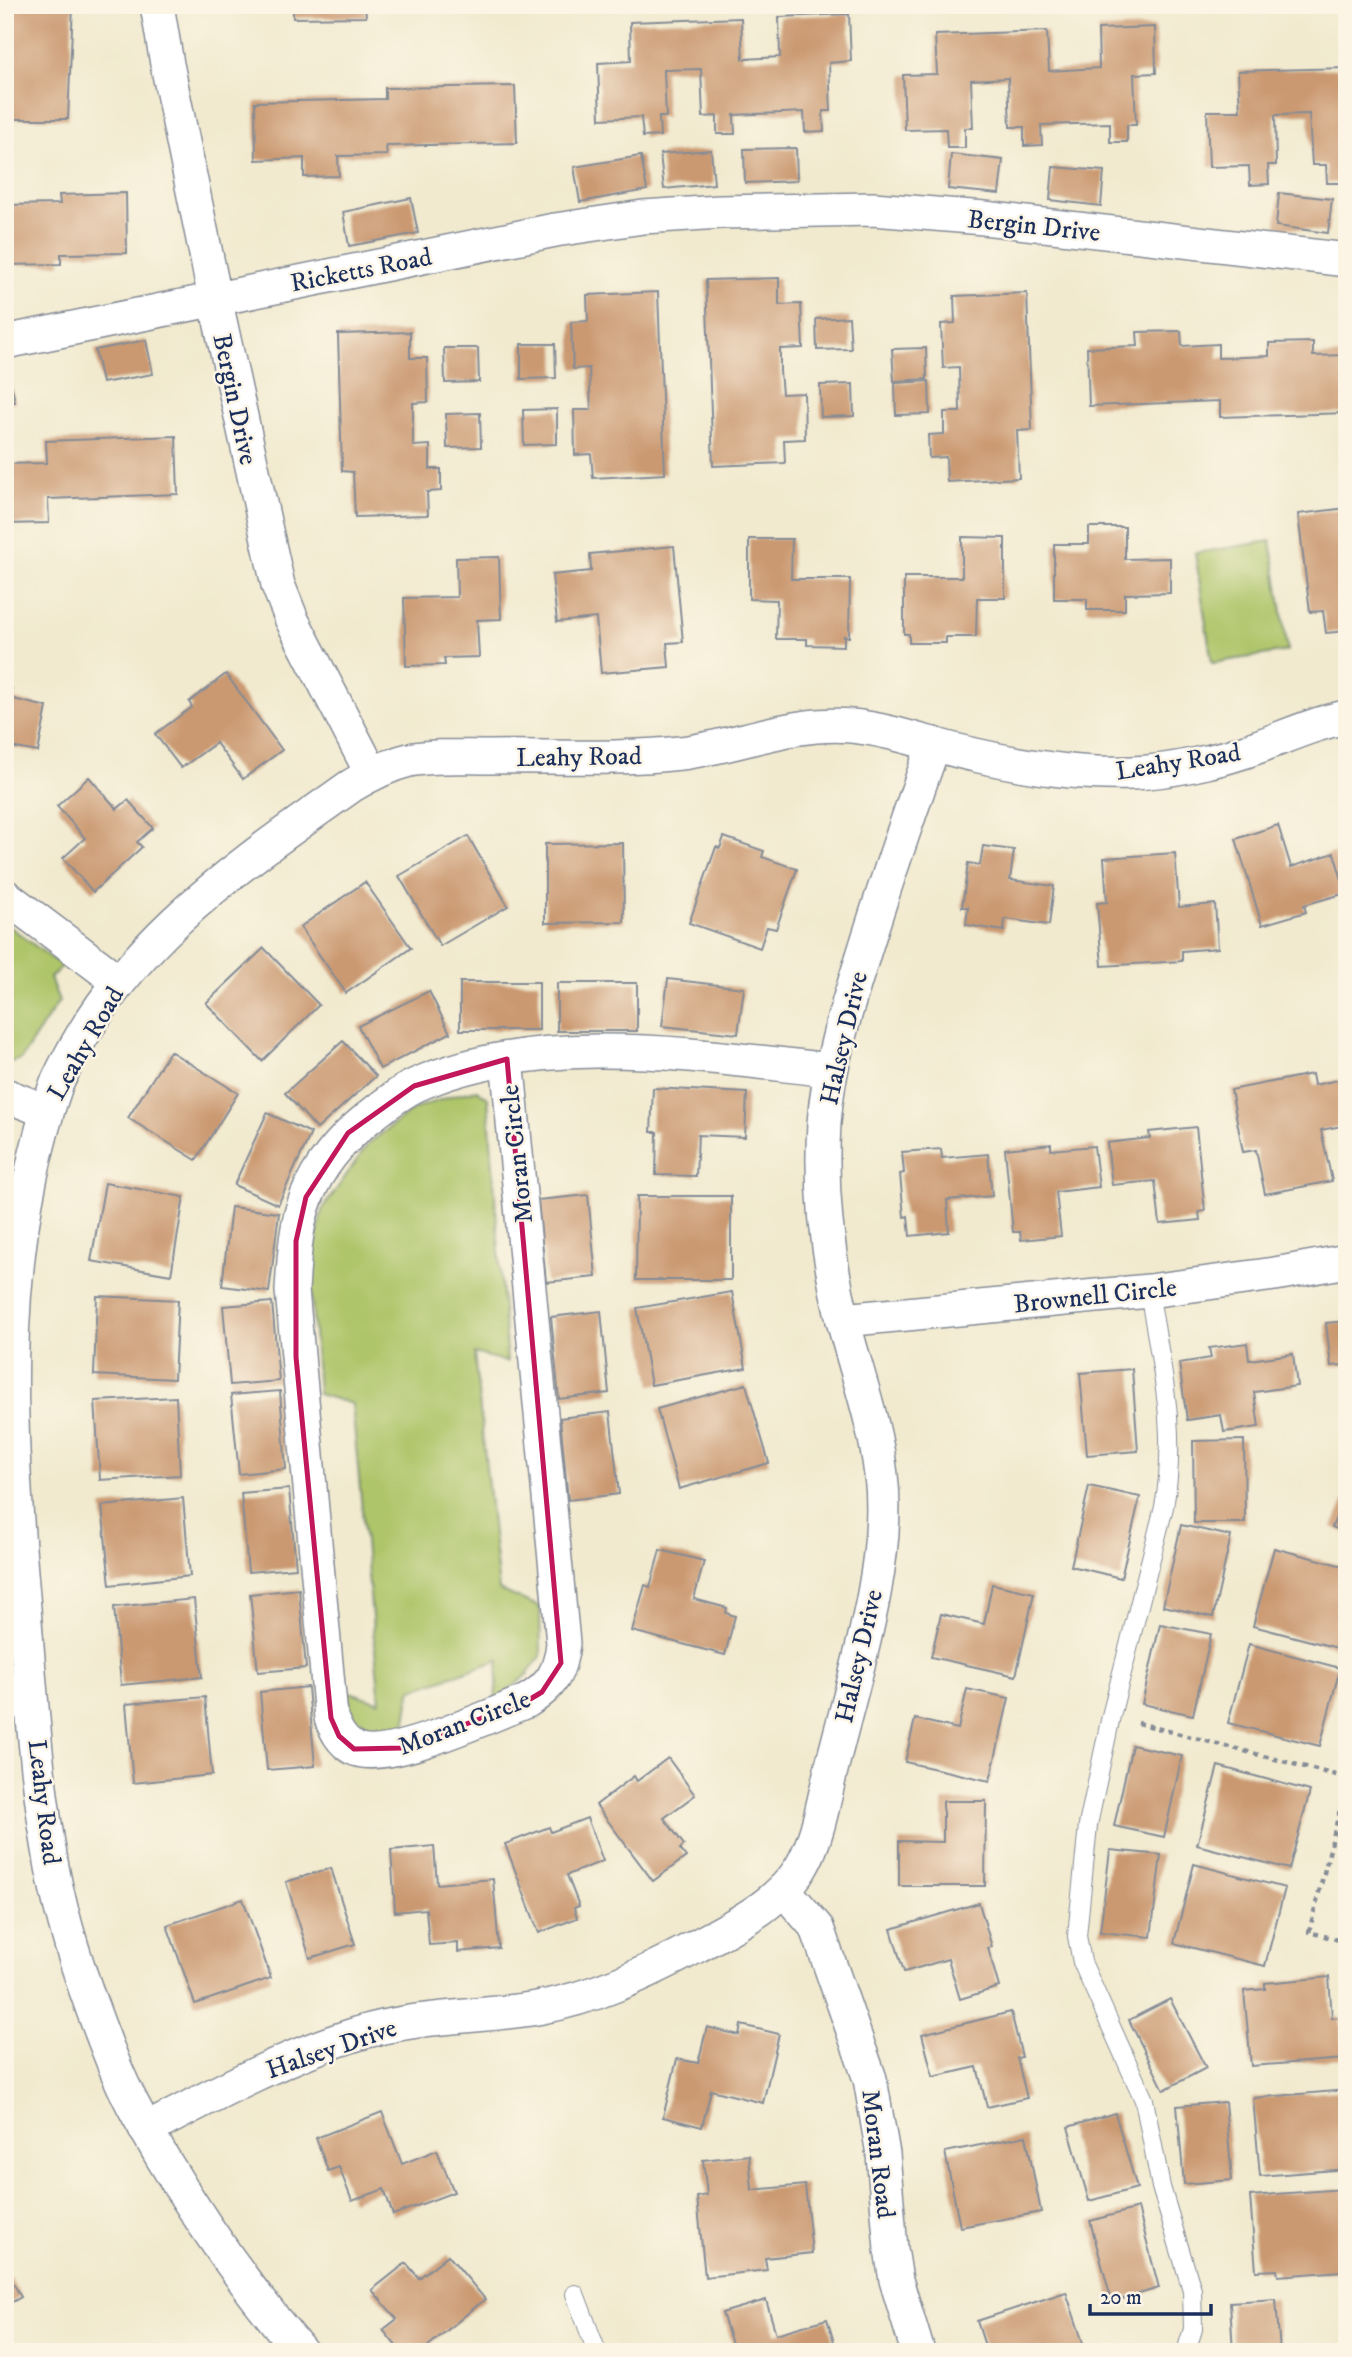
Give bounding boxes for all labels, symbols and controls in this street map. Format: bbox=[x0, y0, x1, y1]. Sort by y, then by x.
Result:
street label: Bergin Drive bbox=[966, 203, 1102, 250]
street label: Ricketts Road bbox=[288, 241, 435, 300]
street label: Bergin Drive bbox=[205, 331, 265, 468]
street label: Leahy Road bbox=[1114, 736, 1243, 789]
street label: Leahy Road bbox=[516, 740, 642, 775]
street label: Halsey Drive bbox=[813, 968, 876, 1108]
street label: Leahy Road bbox=[41, 981, 132, 1106]
street label: Moran Circle bbox=[494, 1083, 541, 1225]
street label: Brownell Circle bbox=[1012, 1272, 1178, 1321]
street label: Halsey Drive bbox=[828, 1586, 891, 1726]
street label: Moran Circle bbox=[394, 1683, 535, 1764]
street label: Leahy Road bbox=[19, 1738, 68, 1867]
street label: Halsey Drive bbox=[262, 2012, 401, 2087]
street label: Moran Road bbox=[853, 2088, 902, 2221]
scale bar bbox=[1090, 2273, 1210, 2317]
text: 20 m bbox=[1100, 2285, 1142, 2311]

